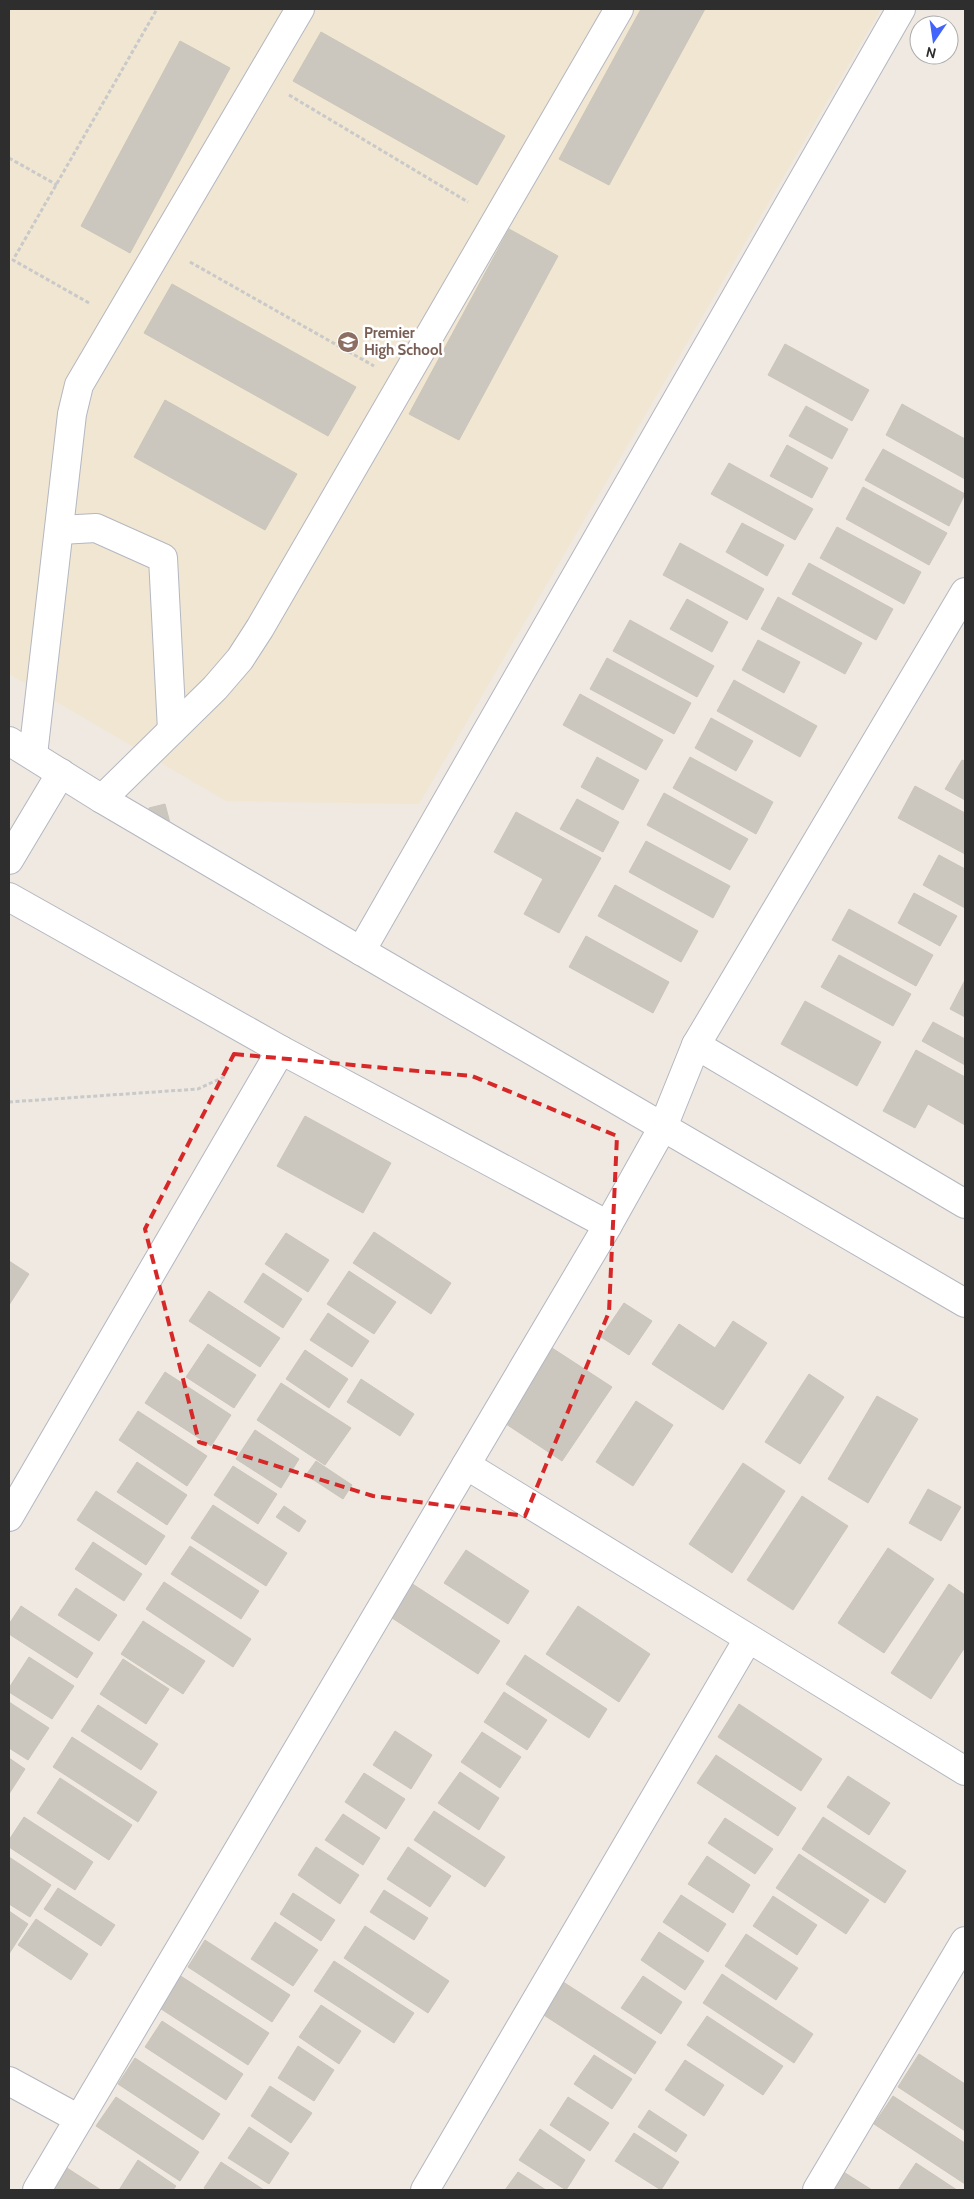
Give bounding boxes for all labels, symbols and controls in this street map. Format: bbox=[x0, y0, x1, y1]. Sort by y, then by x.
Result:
north arrow bbox=[909, 15, 959, 65]
text: N bbox=[924, 43, 938, 63]
place label: Premier High School bbox=[364, 324, 442, 359]
school or university icon: Premier High School bbox=[336, 330, 360, 354]

